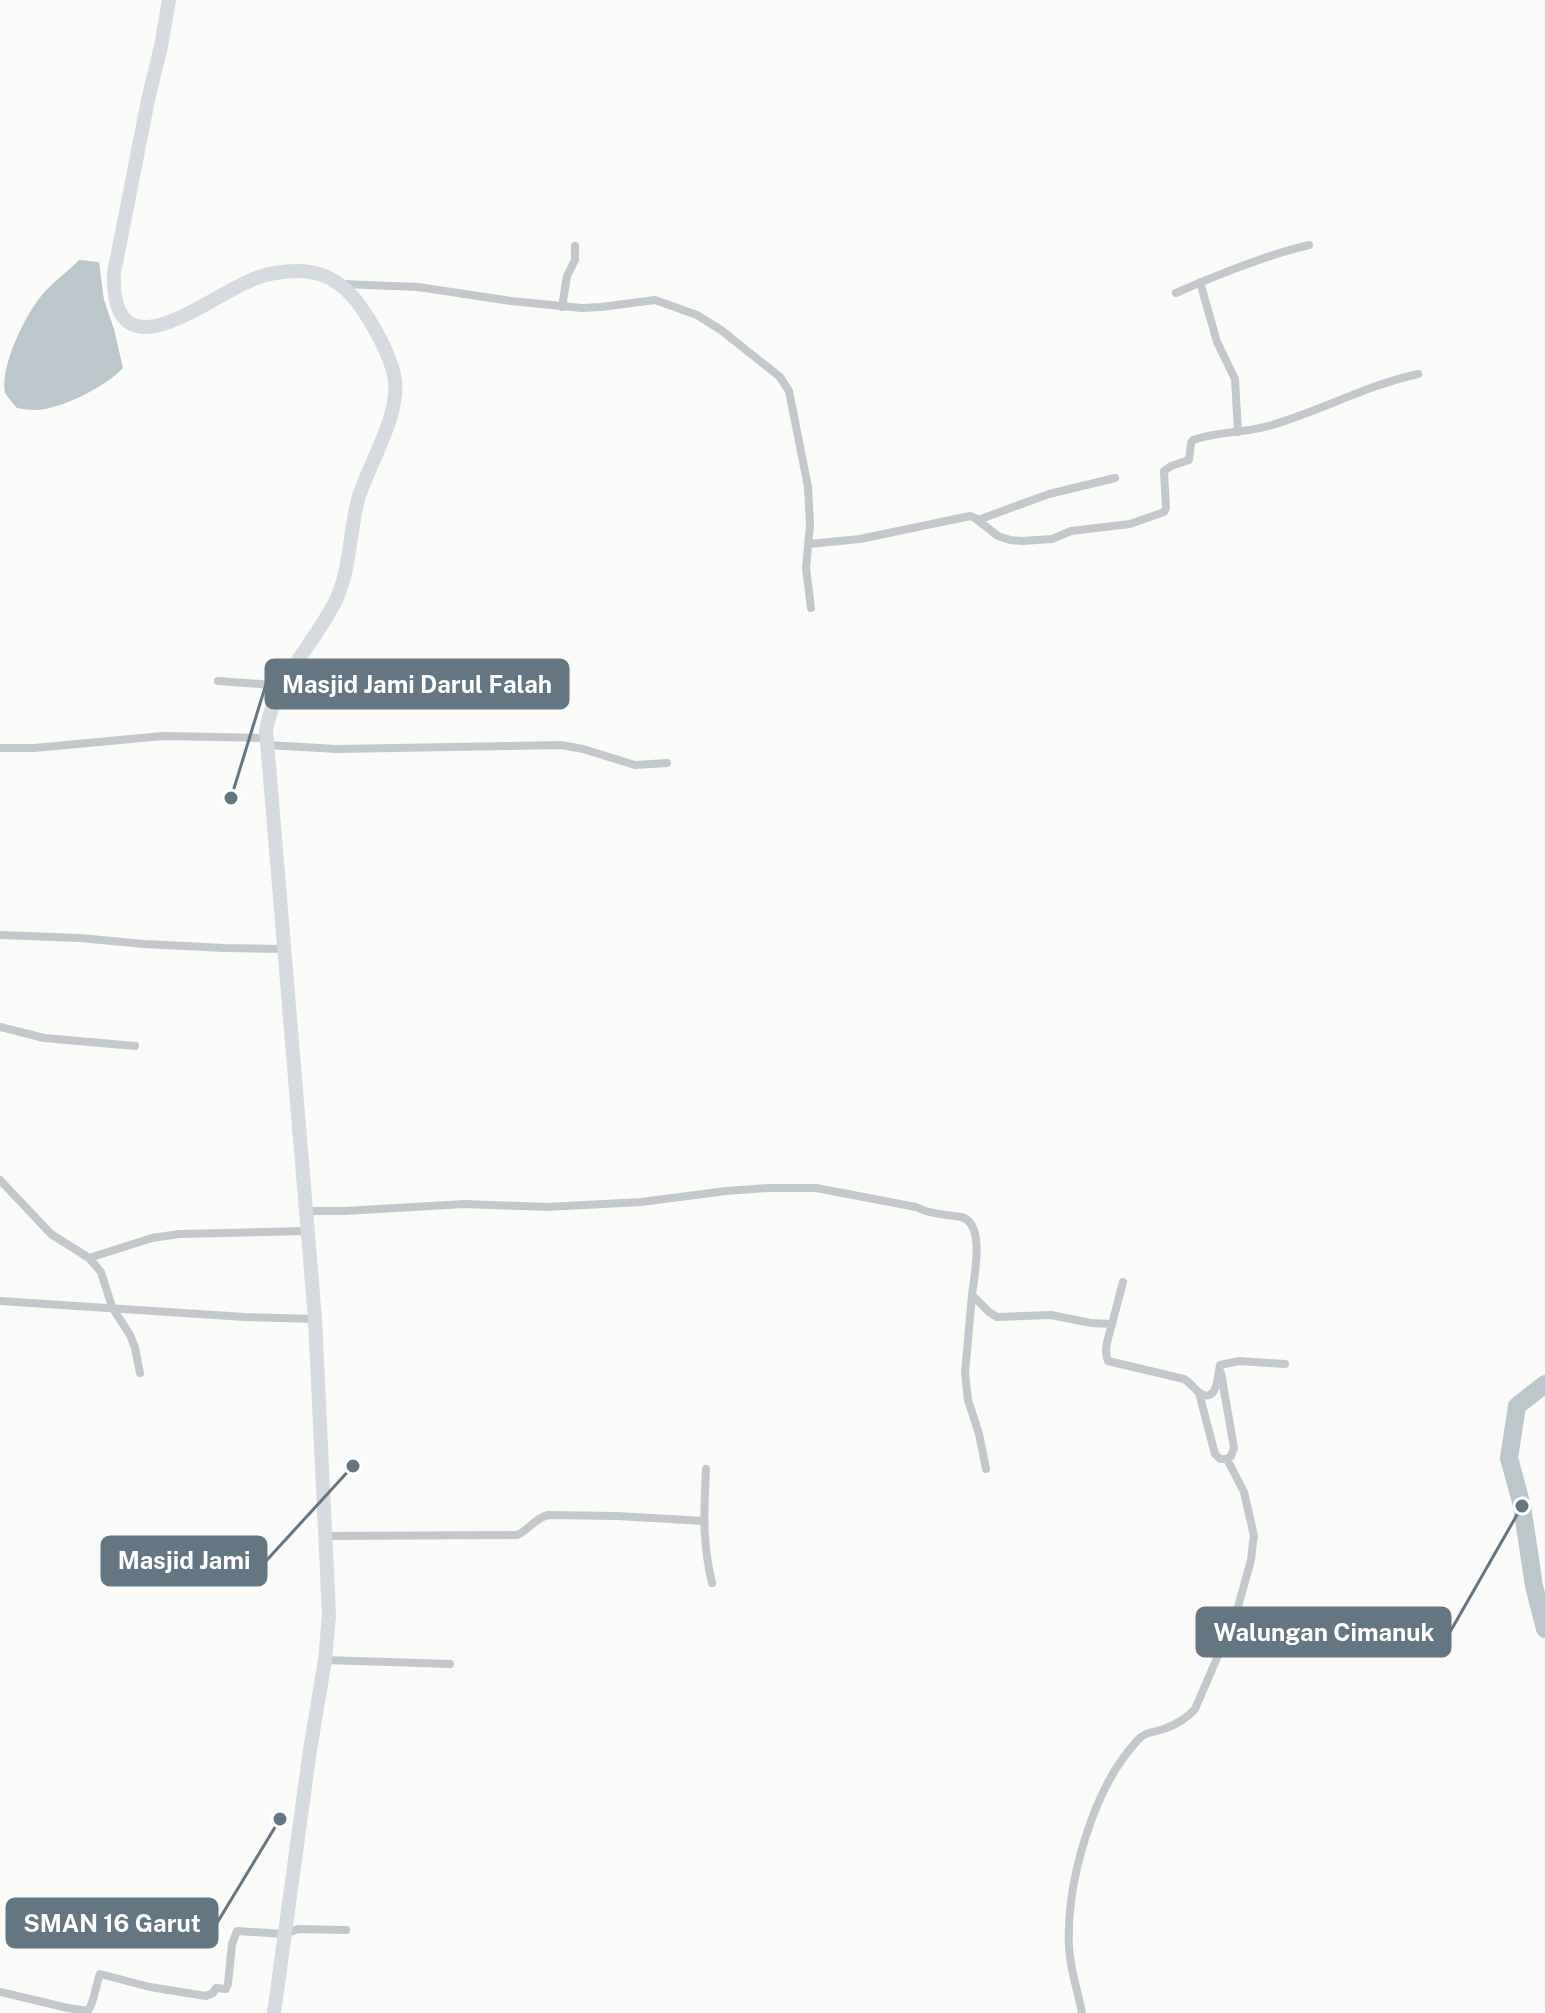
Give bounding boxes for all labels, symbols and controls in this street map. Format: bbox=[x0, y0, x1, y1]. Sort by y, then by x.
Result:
callout: Masjid Jami Darul Falah bbox=[266, 660, 568, 708]
text: Masjid Jami Darul Falah bbox=[282, 670, 552, 698]
callout: Masjid Jami bbox=[102, 1537, 266, 1585]
text: Masjid Jami bbox=[118, 1546, 250, 1574]
callout: Walungan Cimanuk bbox=[1197, 1608, 1450, 1656]
text: Walungan Cimanuk bbox=[1213, 1618, 1435, 1646]
callout: SMAN 16 Garut bbox=[7, 1899, 217, 1947]
text: SMAN 16 Garut bbox=[23, 1909, 201, 1937]

